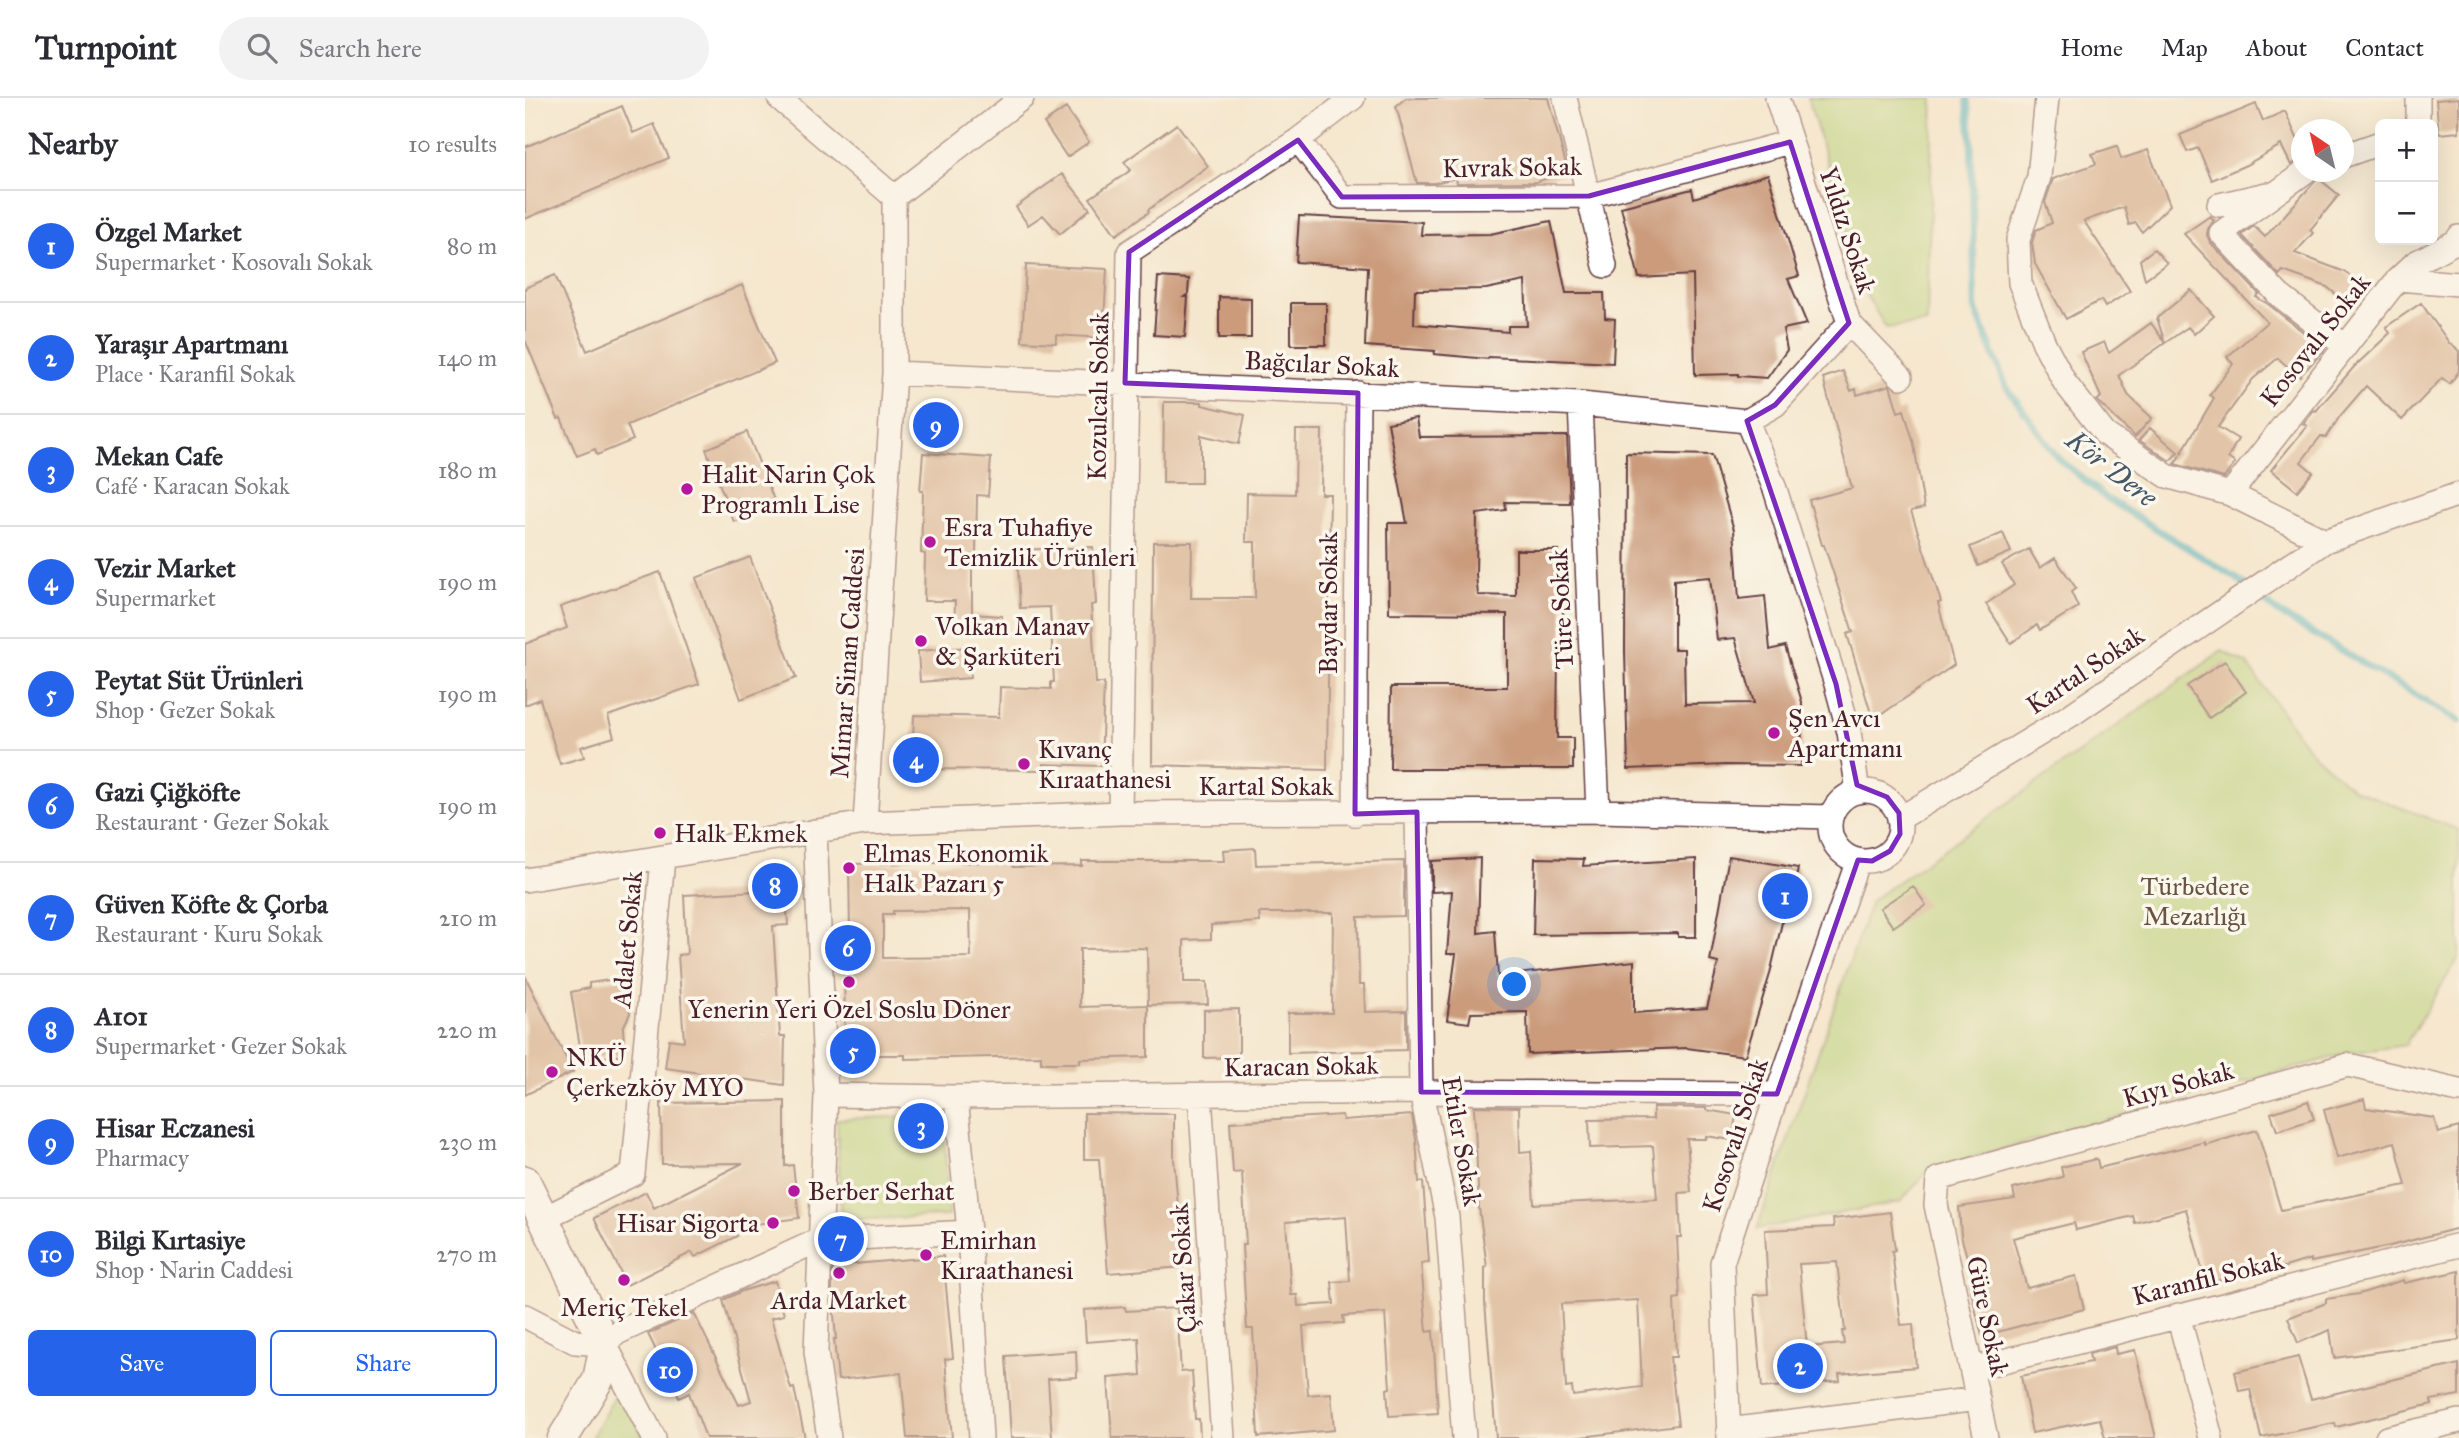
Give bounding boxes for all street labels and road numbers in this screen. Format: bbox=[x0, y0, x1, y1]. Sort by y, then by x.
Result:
street label: Kıvrak Sokak bbox=[1442, 150, 1583, 184]
street label: Yıldız Sokak bbox=[1812, 162, 1884, 298]
street label: Kosovalı Sokak bbox=[2253, 266, 2378, 413]
street label: Kozulcalı Sokak bbox=[1081, 310, 1115, 481]
street label: Bağcılar Sokak bbox=[1244, 344, 1401, 384]
street label: Baydar Sokak bbox=[1312, 531, 1344, 674]
street label: Mimar Sinan Caddesi bbox=[823, 547, 871, 779]
street label: Türe Sokak bbox=[1542, 547, 1580, 670]
street label: Kartal Sokak bbox=[2020, 618, 2151, 721]
street label: Kartal Sokak bbox=[1198, 770, 1335, 802]
street label: Adalet Sokak bbox=[605, 868, 649, 1010]
street label: Karacan Sokak bbox=[1223, 1049, 1380, 1083]
street label: Kosovalı Sokak bbox=[1695, 1053, 1775, 1216]
street label: Kıyı Sokak bbox=[2119, 1054, 2238, 1114]
street label: Etiler Sokak bbox=[1435, 1074, 1489, 1209]
street label: Çakar Sokak bbox=[1162, 1201, 1204, 1334]
street label: Karanfil Sokak bbox=[2129, 1243, 2288, 1312]
street label: Güre Sokak bbox=[1960, 1253, 2017, 1380]

